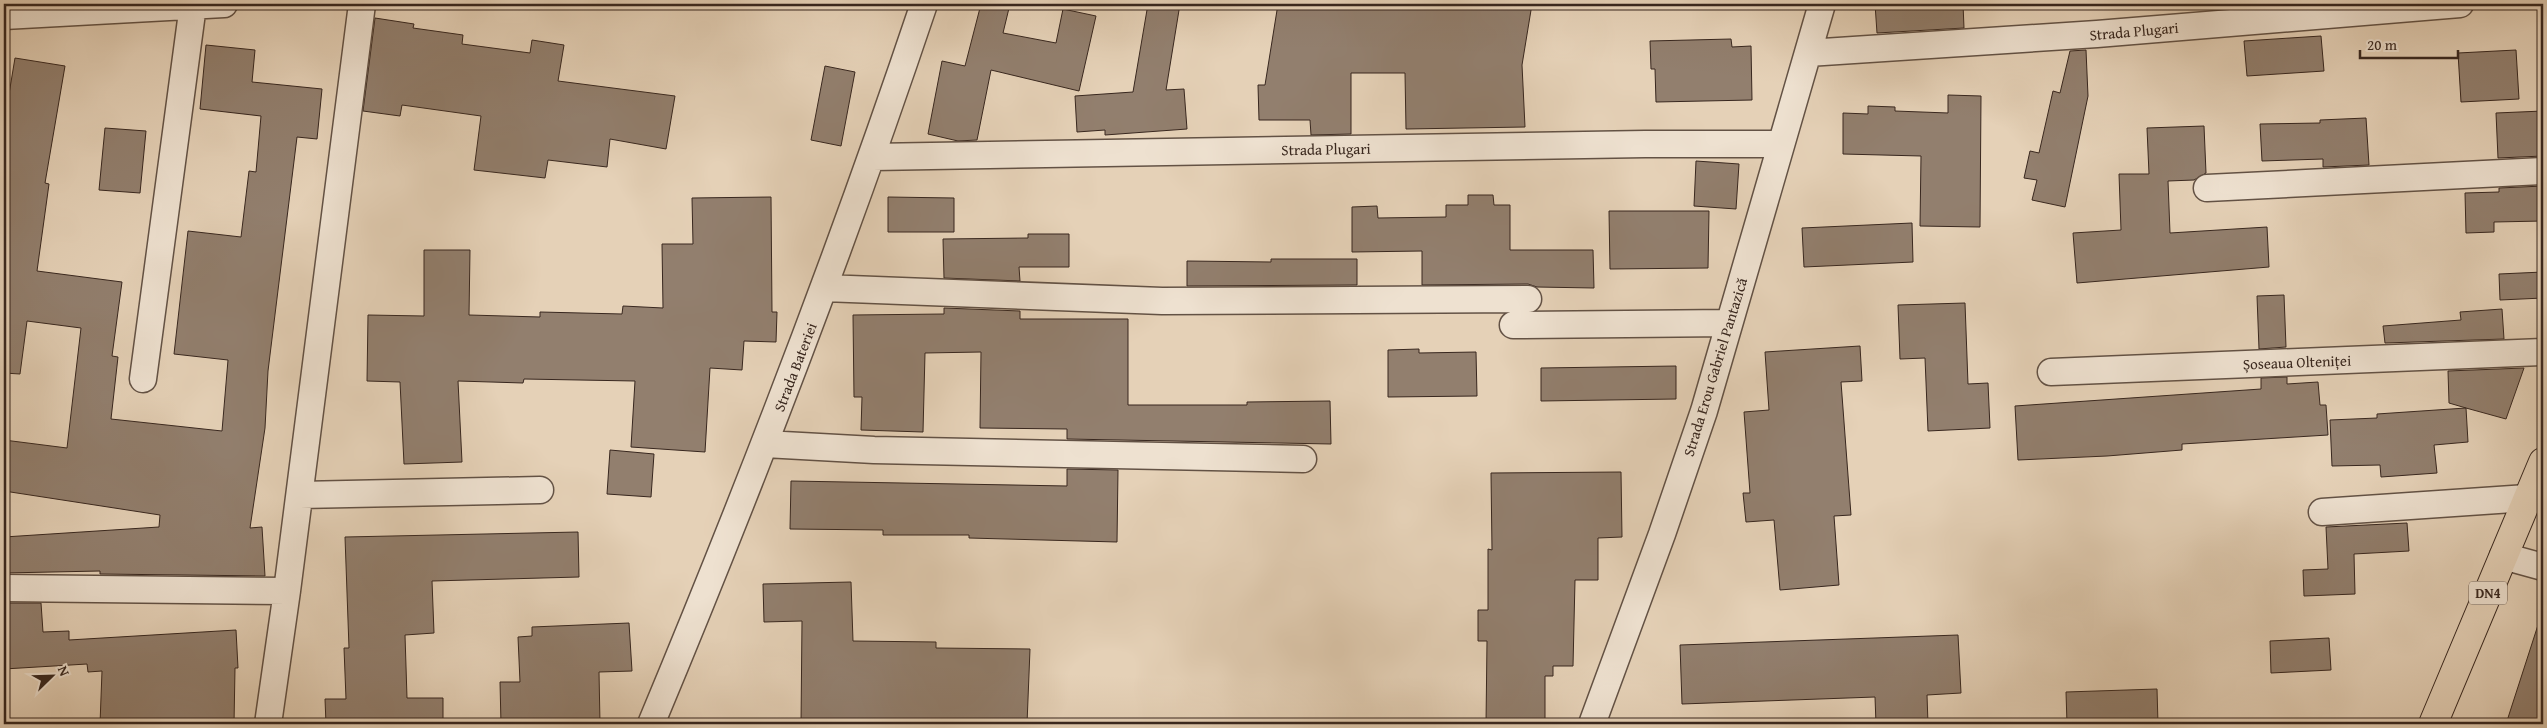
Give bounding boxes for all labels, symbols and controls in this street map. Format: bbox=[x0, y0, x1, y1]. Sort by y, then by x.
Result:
street label: Strada Plugari bbox=[2089, 17, 2179, 45]
scale bar bbox=[2360, 28, 2457, 60]
text: 20 m bbox=[2367, 34, 2398, 55]
street label: Strada Plugari bbox=[1281, 138, 1371, 160]
street label: Strada Erou Gabriel Pantazică bbox=[1678, 275, 1752, 459]
street label: Strada Bateriei bbox=[768, 319, 822, 415]
street label: Șoseaua Olteniței bbox=[2242, 350, 2352, 374]
road number: DN4 bbox=[2469, 582, 2507, 604]
north arrow bbox=[28, 650, 78, 700]
text: N bbox=[53, 663, 75, 680]

